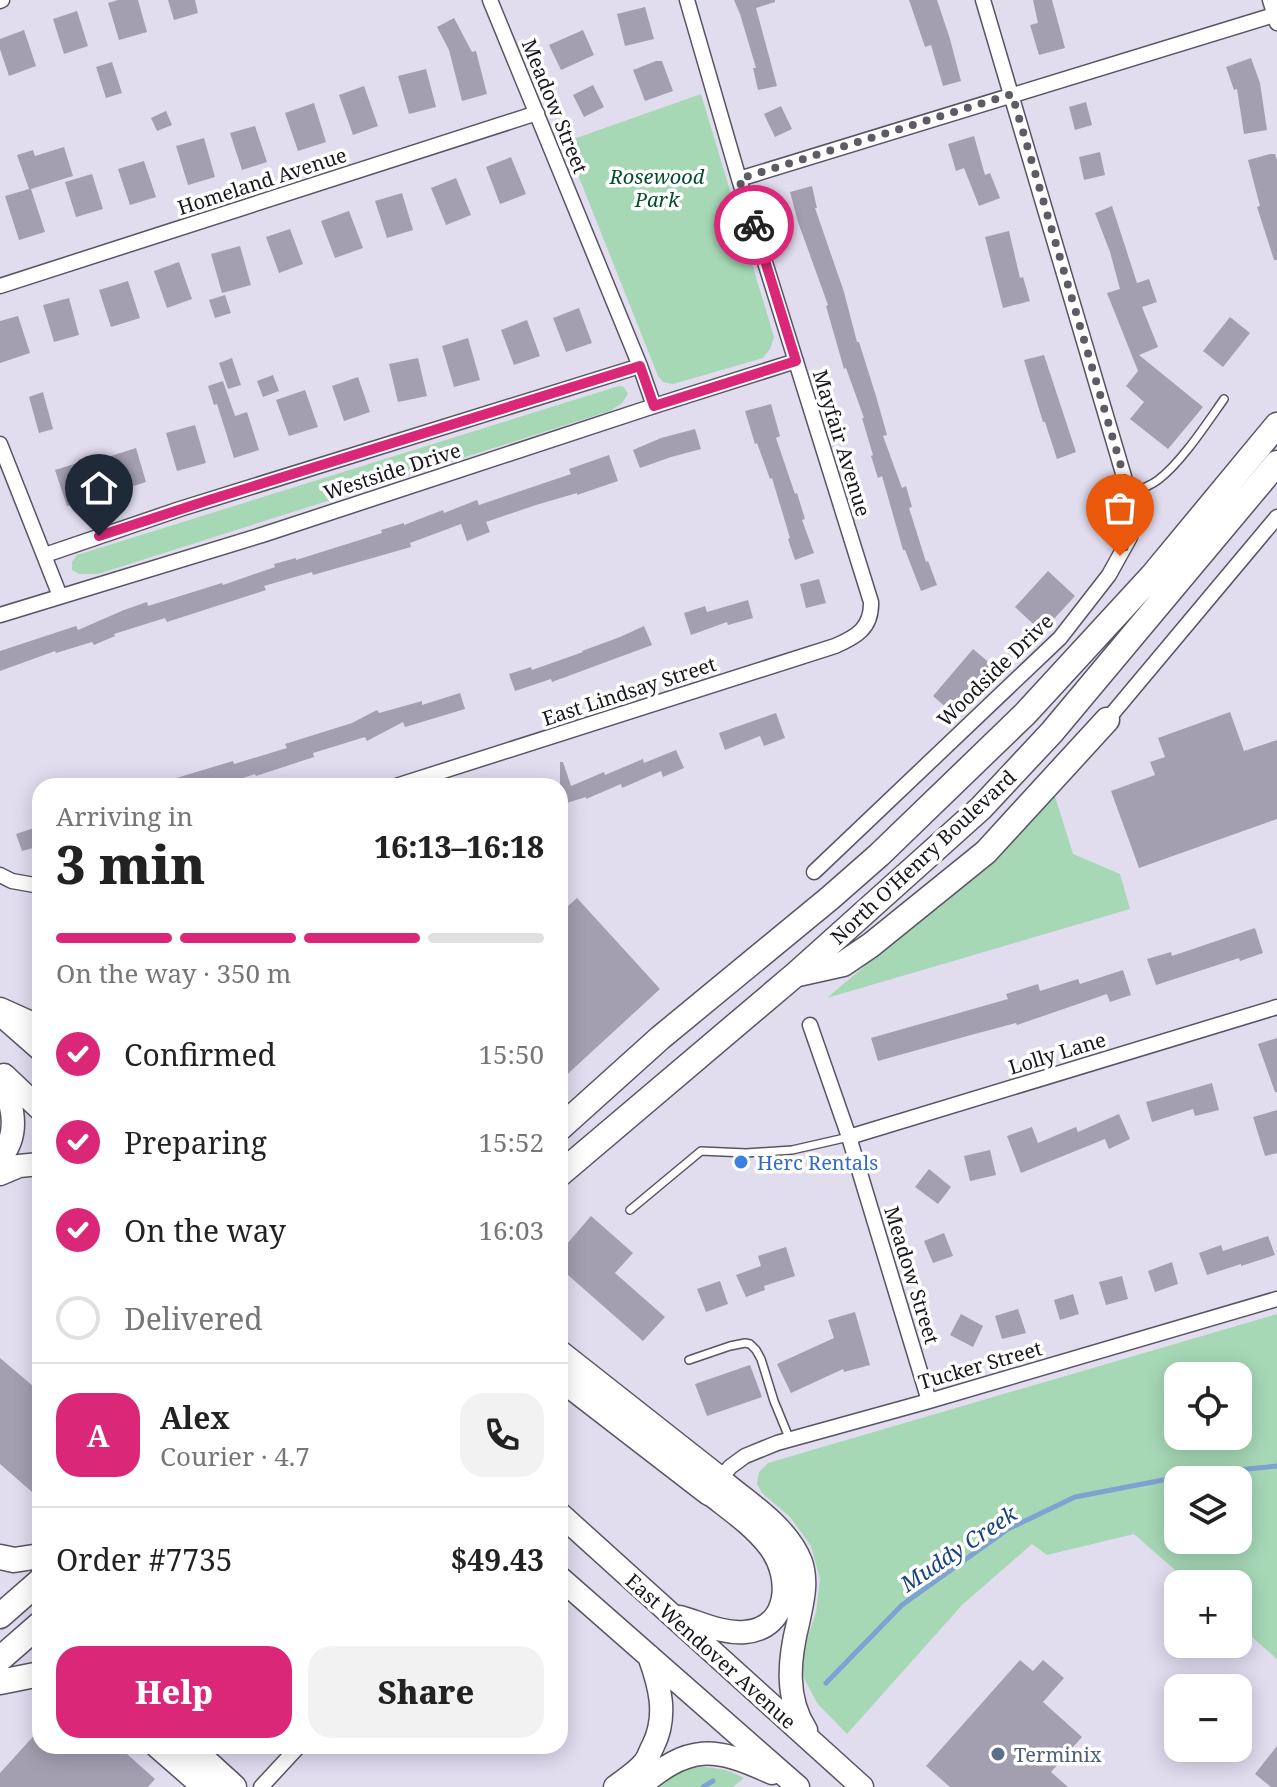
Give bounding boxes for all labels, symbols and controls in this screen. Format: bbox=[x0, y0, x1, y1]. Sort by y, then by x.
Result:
street label: Meadow Street bbox=[516, 35, 594, 177]
street label: Homeland Avenue bbox=[174, 141, 350, 221]
park label: Rosewood Park bbox=[609, 163, 705, 213]
courier bbox=[714, 185, 794, 265]
icon: bike bbox=[732, 203, 776, 247]
street label: Mayfair Avenue bbox=[807, 366, 877, 520]
street label: Westside Drive bbox=[320, 436, 464, 506]
pin bbox=[65, 454, 133, 536]
icon: home bbox=[77, 466, 121, 510]
pin bbox=[1086, 474, 1154, 556]
icon: bag bbox=[1098, 486, 1142, 530]
street label: Woodside Drive bbox=[931, 608, 1059, 732]
street label: East Lindsay Street bbox=[539, 650, 719, 732]
street label: North O'Henry Boulevard bbox=[824, 764, 1022, 950]
text: Arriving in bbox=[56, 798, 193, 834]
text: 16:13–16:18 bbox=[374, 826, 544, 867]
text: 3 min bbox=[56, 828, 205, 899]
text: On the way · 350 m bbox=[56, 955, 291, 991]
street label: Lolly Lane bbox=[1005, 1025, 1109, 1081]
icon: check bbox=[56, 1032, 100, 1076]
text: Confirmed bbox=[124, 1034, 276, 1075]
text: 15:50 bbox=[478, 1036, 544, 1072]
icon: check bbox=[56, 1120, 100, 1164]
text: Preparing bbox=[124, 1122, 267, 1163]
text: 15:52 bbox=[478, 1124, 544, 1160]
place label: Herc Rentals bbox=[757, 1149, 878, 1176]
marker: Herc Rentals bbox=[732, 1153, 750, 1171]
street label: Meadow Street bbox=[878, 1203, 946, 1347]
icon: check bbox=[56, 1208, 100, 1252]
text: On the way bbox=[124, 1210, 286, 1251]
text: 16:03 bbox=[478, 1212, 544, 1248]
text: Delivered bbox=[124, 1298, 263, 1339]
street label: Tucker Street bbox=[915, 1334, 1045, 1396]
map controls bbox=[1164, 1362, 1252, 1762]
button: locate bbox=[1164, 1362, 1252, 1450]
button: phone bbox=[460, 1393, 544, 1477]
text: Alex bbox=[160, 1397, 230, 1438]
text: A bbox=[87, 1415, 109, 1456]
text: Courier · 4.7 bbox=[160, 1438, 310, 1474]
button: layers bbox=[1164, 1466, 1252, 1554]
water label: Muddy Creek bbox=[893, 1497, 1023, 1599]
text: Order #7735 bbox=[56, 1539, 233, 1580]
text: $49.43 bbox=[450, 1539, 544, 1580]
street label: East Wendover Avenue bbox=[620, 1567, 802, 1735]
button: + bbox=[1164, 1570, 1252, 1658]
button: Help bbox=[56, 1646, 292, 1738]
button: Share bbox=[308, 1646, 544, 1738]
button: − bbox=[1164, 1674, 1252, 1762]
place label: Terminix bbox=[1014, 1741, 1102, 1768]
marker: Terminix bbox=[989, 1745, 1007, 1763]

